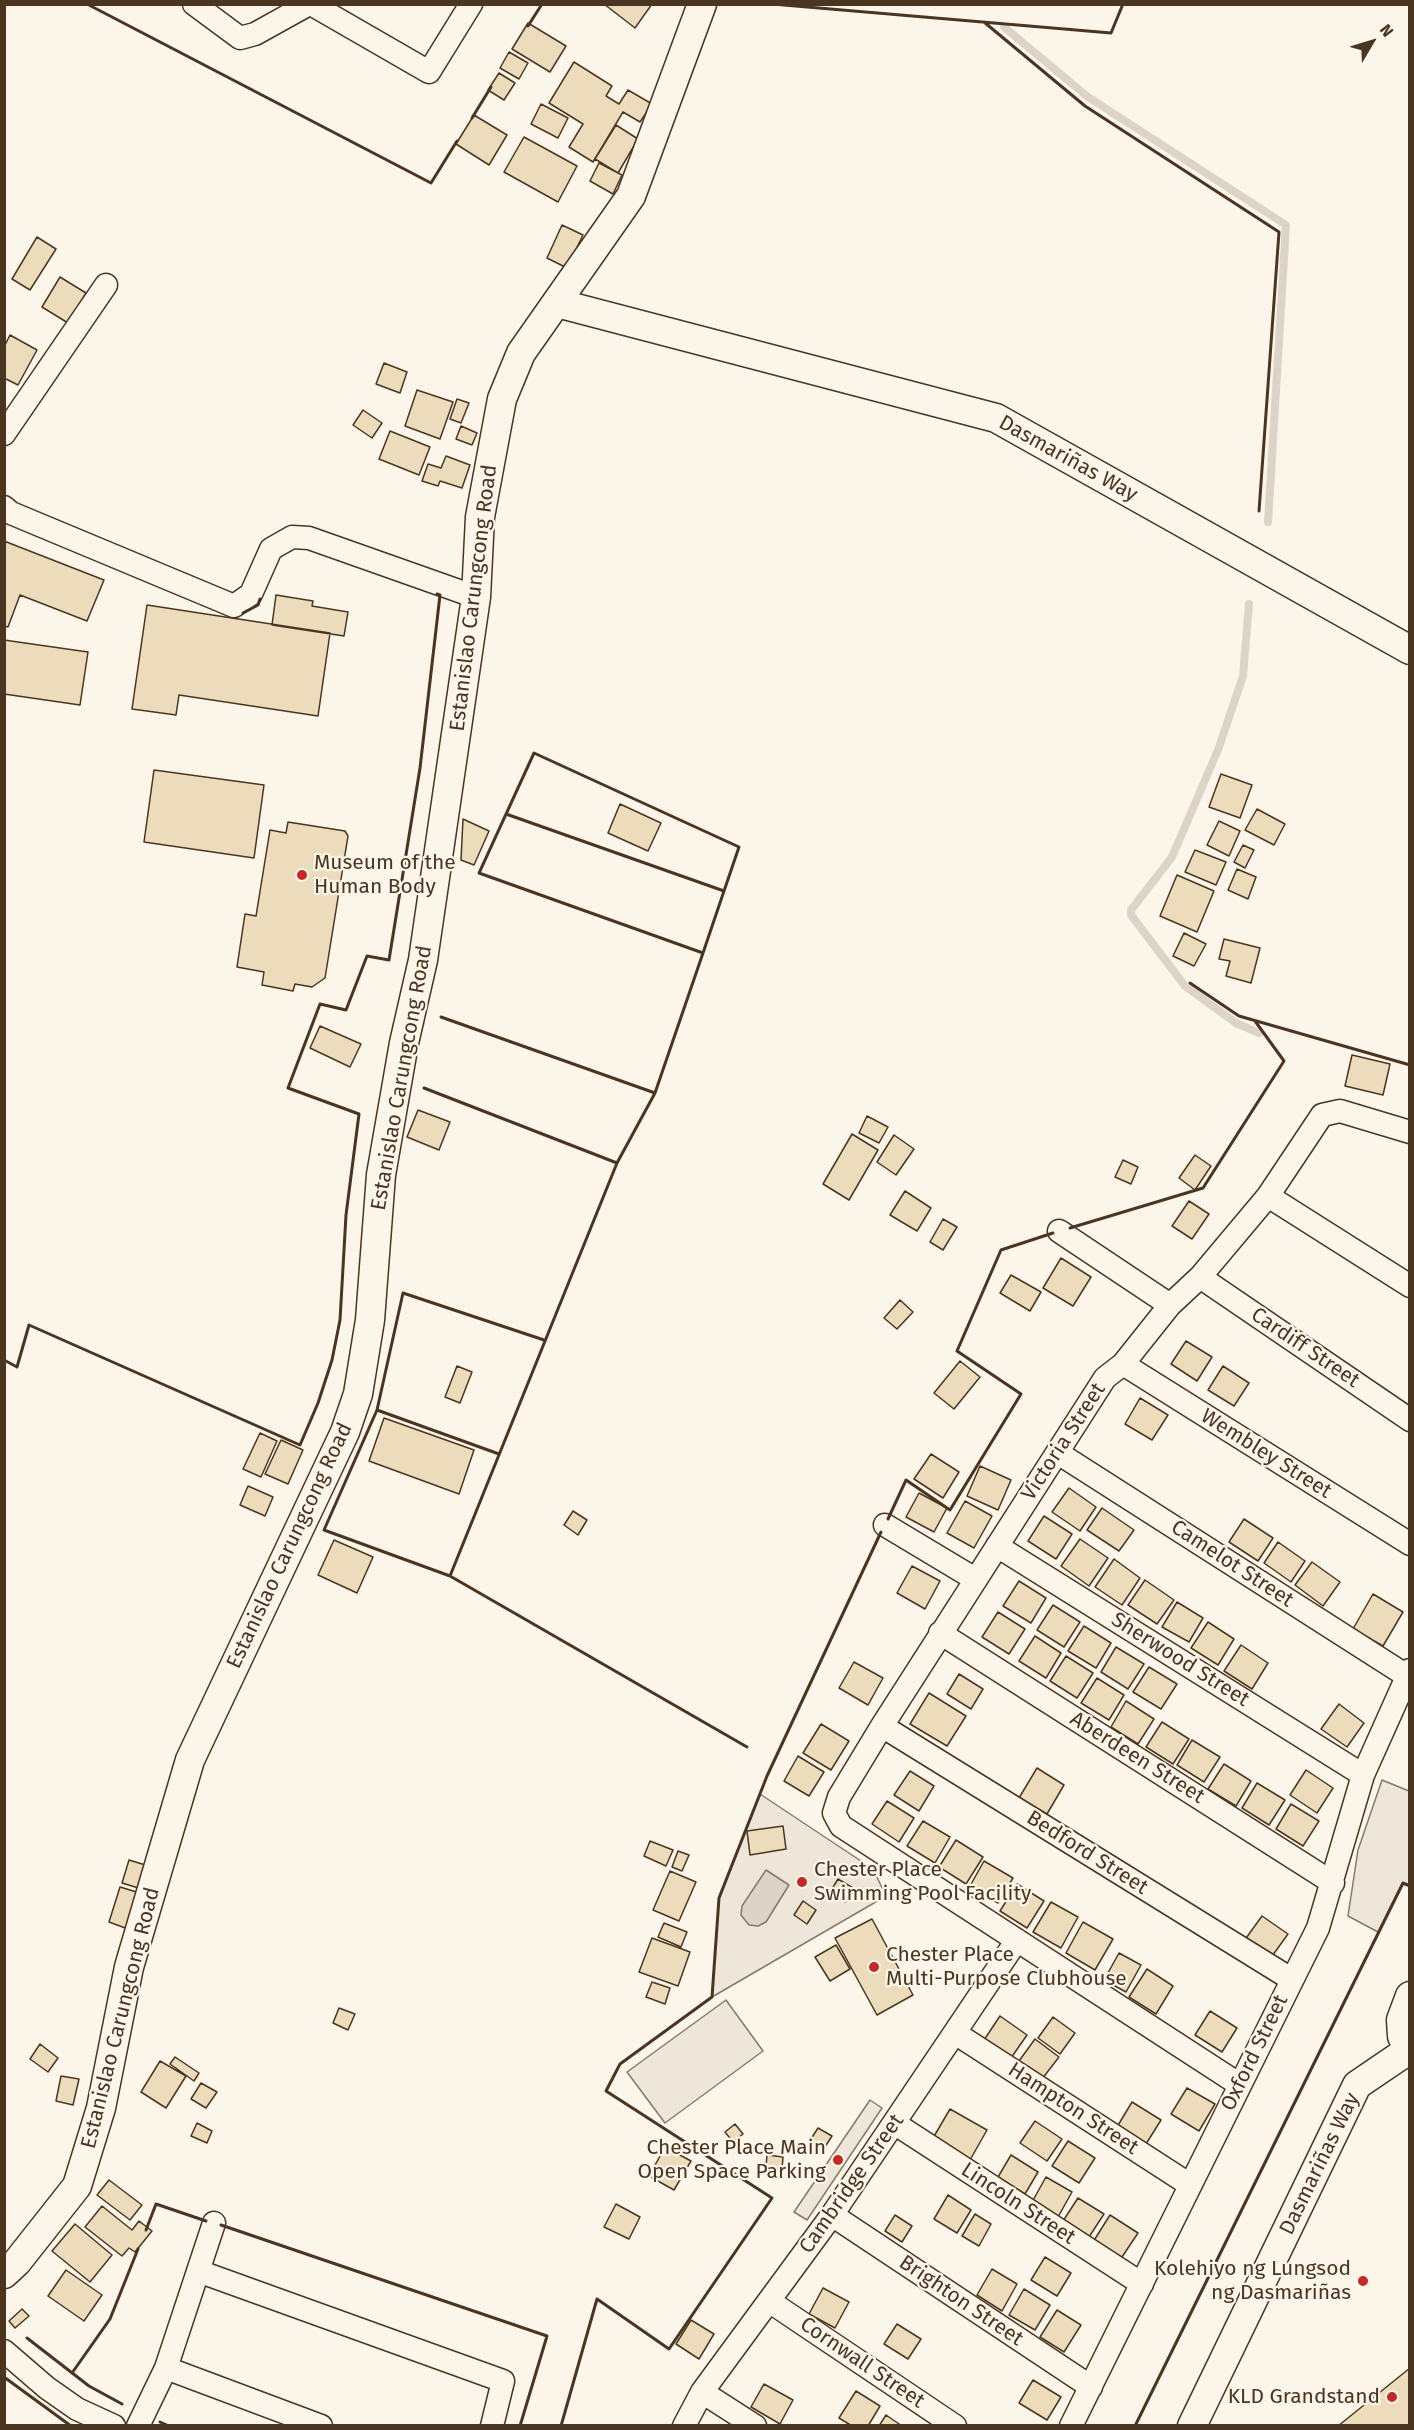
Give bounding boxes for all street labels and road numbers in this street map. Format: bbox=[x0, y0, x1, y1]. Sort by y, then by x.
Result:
street label: Dasmariñas Way bbox=[994, 410, 1142, 508]
street label: Estanislao Carungcong Road bbox=[445, 463, 503, 733]
street label: Estanislao Carungcong Road bbox=[366, 944, 438, 1212]
street label: Cardiff Street bbox=[1246, 1302, 1364, 1394]
street label: Victoria Street bbox=[1017, 1378, 1111, 1506]
street label: Wembley Street bbox=[1196, 1404, 1336, 1504]
street label: Estanislao Carungcong Road bbox=[222, 1419, 358, 1673]
street label: Camelot Street bbox=[1166, 1515, 1298, 1613]
street label: Sherwood Street bbox=[1106, 1607, 1254, 1713]
street label: Aberdeen Street bbox=[1065, 1707, 1209, 1809]
street label: Bedford Street bbox=[1022, 1806, 1152, 1900]
street label: Estanislao Carungcong Road bbox=[76, 1885, 166, 2151]
street label: Oxford Street bbox=[1216, 1991, 1294, 2115]
street label: Hampton Street bbox=[1003, 2057, 1143, 2161]
street label: Dasmariñas Way bbox=[1275, 2089, 1365, 2239]
street label: Cambridge Street bbox=[794, 2109, 910, 2259]
street label: Lincoln Street bbox=[956, 2158, 1080, 2250]
street label: Brighton Street bbox=[894, 2250, 1028, 2352]
street label: Cornwall Street bbox=[795, 2312, 929, 2414]

